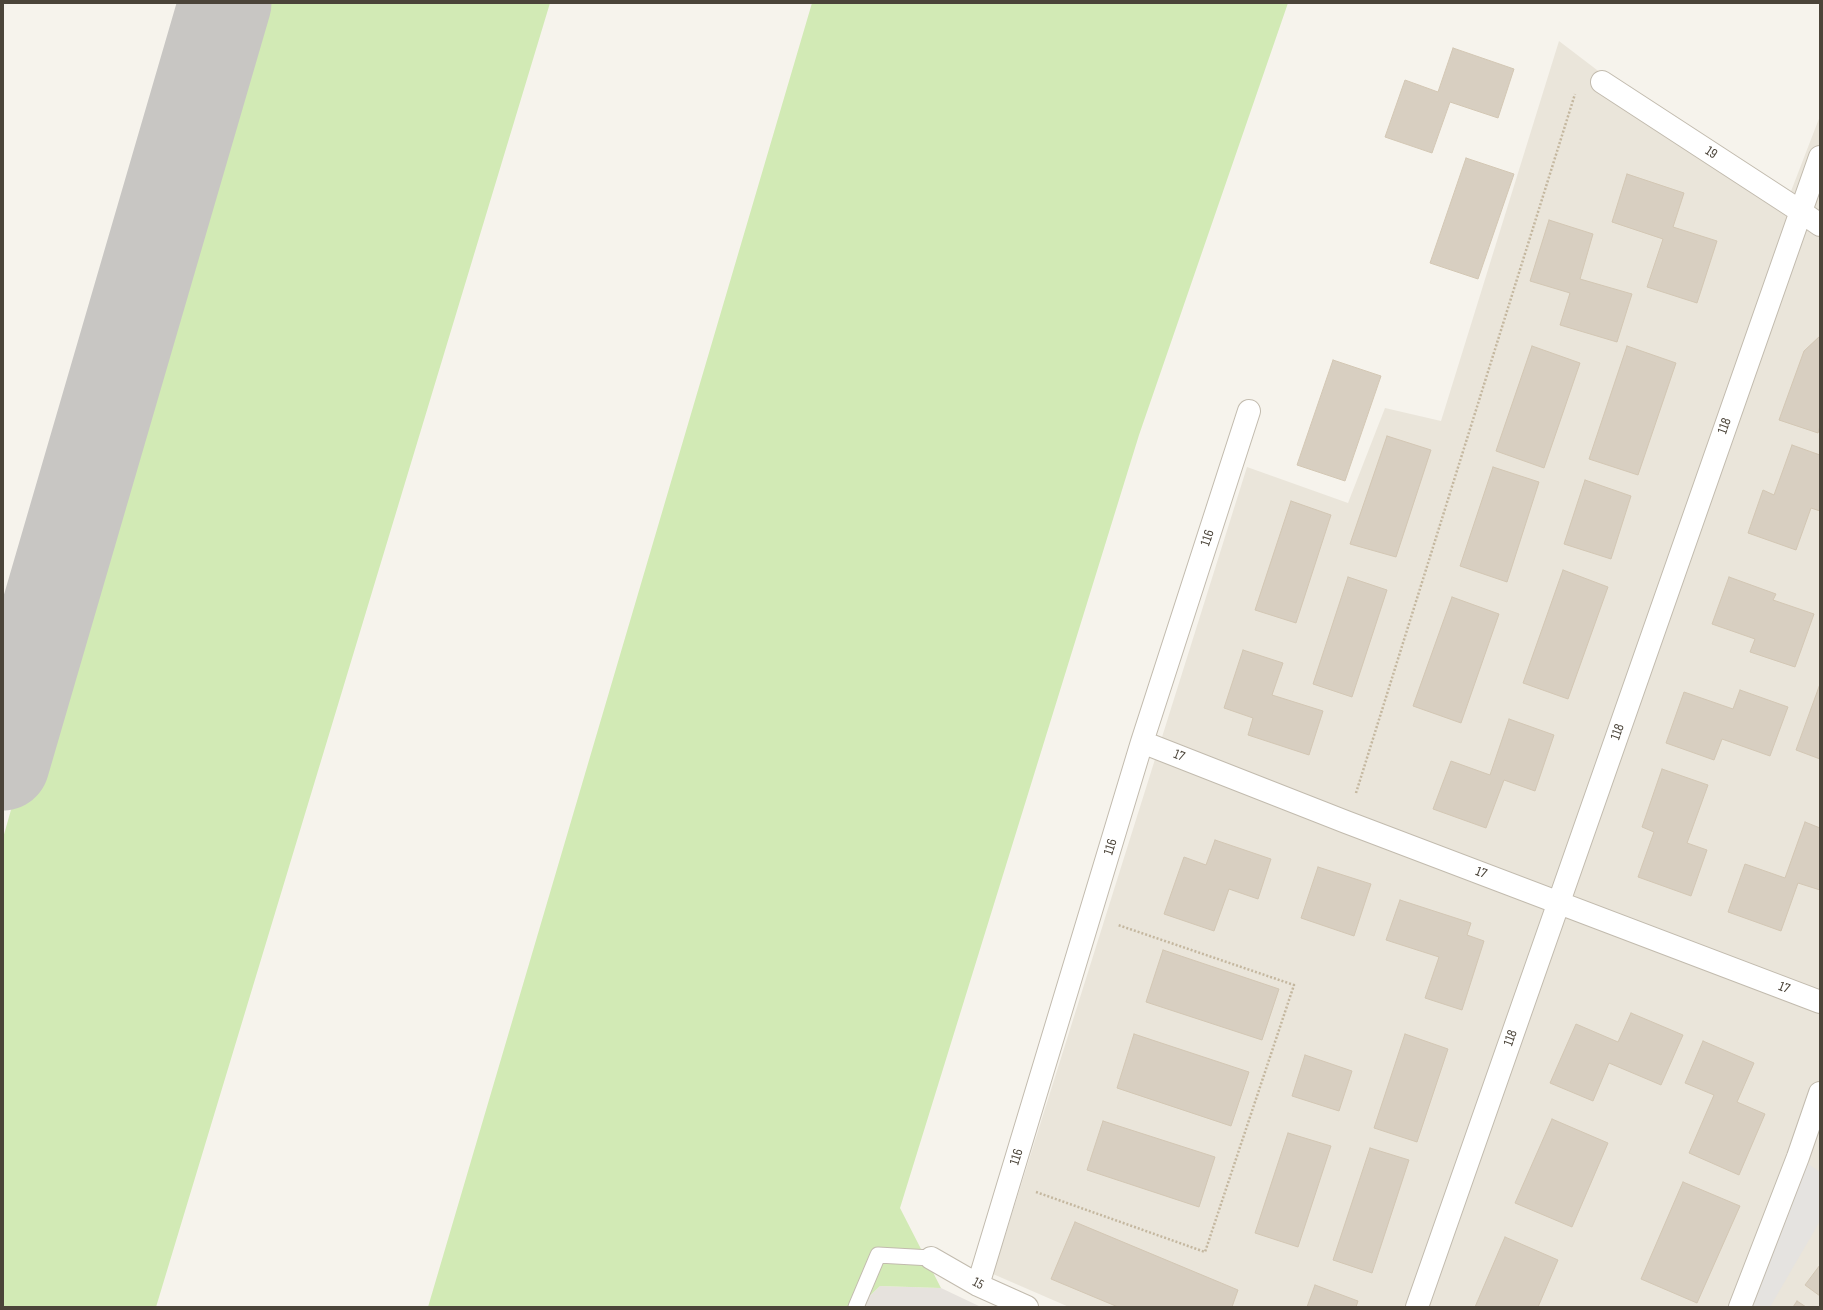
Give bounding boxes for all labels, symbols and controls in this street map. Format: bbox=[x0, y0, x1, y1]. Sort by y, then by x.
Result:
street label: 19 bbox=[1702, 143, 1720, 163]
street label: 118 bbox=[1714, 416, 1736, 436]
street label: 116 bbox=[1198, 528, 1218, 548]
street label: 118 bbox=[1607, 722, 1629, 742]
street label: 17 bbox=[1171, 746, 1187, 766]
street label: 116 bbox=[1101, 837, 1121, 857]
street label: 17 bbox=[1473, 863, 1489, 883]
street label: 17 bbox=[1776, 978, 1792, 998]
street label: 118 bbox=[1500, 1028, 1522, 1048]
street label: 116 bbox=[1007, 1147, 1027, 1167]
street label: 15 bbox=[970, 1274, 986, 1294]

